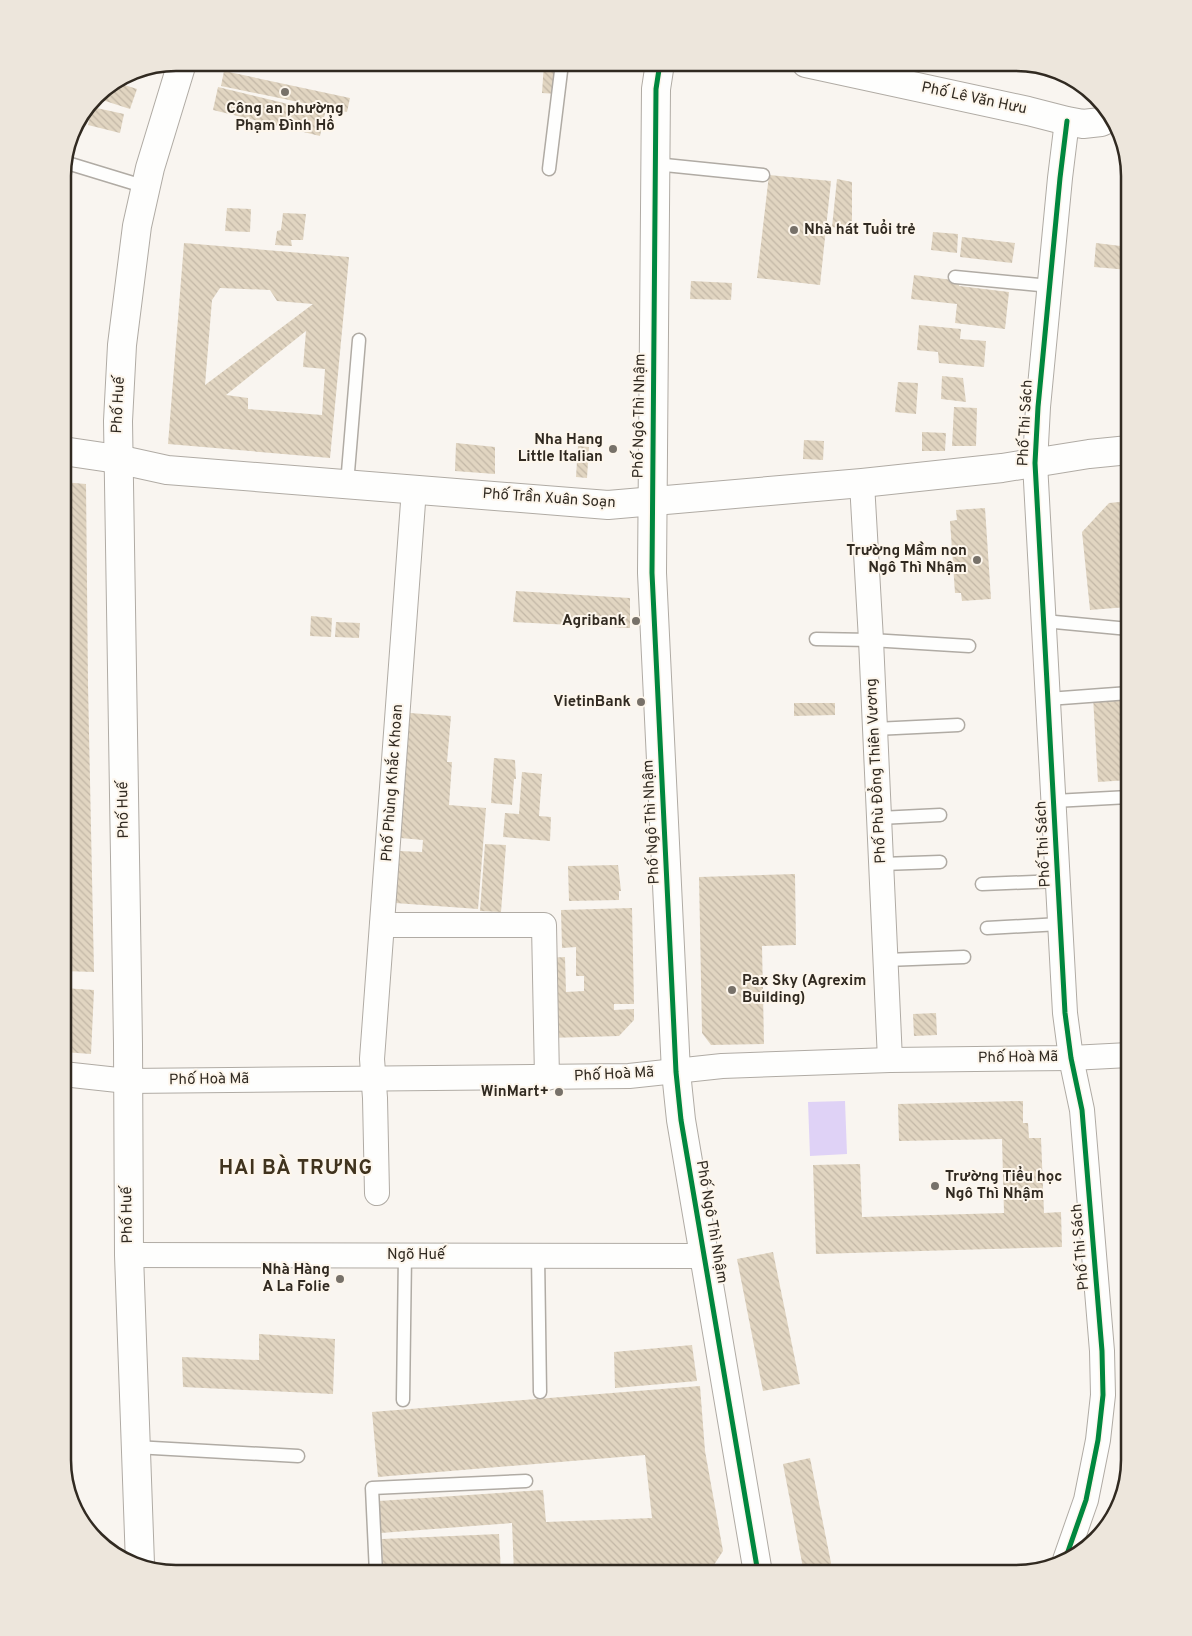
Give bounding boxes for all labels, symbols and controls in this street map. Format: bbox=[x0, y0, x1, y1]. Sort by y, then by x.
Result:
street label: Phố Lê Văn Hưu bbox=[919, 78, 1029, 119]
marker: Công an phường Phạm Đình Hổ bbox=[279, 86, 291, 98]
place label: Công an phường Phạm Đình Hổ bbox=[226, 100, 344, 136]
place label: Nhà hát Tuổi trẻ bbox=[804, 219, 916, 240]
marker: Nhà hát Tuổi trẻ bbox=[788, 224, 800, 236]
street label: Phố Ngô Thì Nhậm bbox=[628, 353, 651, 479]
street label: Phố Huế bbox=[107, 374, 130, 434]
street label: Phố Thi Sách bbox=[1013, 379, 1038, 467]
place label: Nha Hang Little Italian bbox=[518, 431, 603, 467]
marker: Nha Hang Little Italian bbox=[607, 443, 619, 455]
street label: Phố Trần Xuân Soạn bbox=[482, 484, 616, 513]
place label: Trường Mầm non Ngô Thì Nhậm bbox=[846, 541, 967, 578]
marker: Trường Mầm non Ngô Thì Nhậm bbox=[971, 554, 983, 566]
place label: Agribank bbox=[562, 612, 626, 631]
marker: Agribank bbox=[630, 615, 642, 627]
street label: Phố Phù Đổng Thiên Vương bbox=[861, 678, 891, 864]
place label: VietinBank bbox=[553, 693, 631, 712]
marker: VietinBank bbox=[635, 696, 647, 708]
street label: Phố Phùng Khắc Khoan bbox=[377, 703, 408, 863]
street label: Phố Ngô Thì Nhậm bbox=[638, 759, 665, 885]
street label: Phố Huế bbox=[113, 779, 134, 839]
street label: Phố Thi Sách bbox=[1031, 800, 1056, 888]
place label: Pax Sky (Agrexim Building) bbox=[742, 972, 866, 1008]
marker: Pax Sky (Agrexim Building) bbox=[726, 984, 738, 996]
street label: Phố Hoà Mã bbox=[978, 1047, 1058, 1068]
street label: Phố Hoà Mã bbox=[574, 1062, 654, 1087]
street label: Phố Hoà Mã bbox=[169, 1069, 249, 1090]
place label: WinMart+ bbox=[481, 1083, 549, 1102]
marker: WinMart+ bbox=[553, 1086, 565, 1098]
district label: HAI BÀ TRƯNG bbox=[219, 1154, 373, 1182]
street label: Phố Ngô Thì Nhậm bbox=[691, 1159, 732, 1285]
place label: Trường Tiểu học Ngô Thì Nhậm bbox=[945, 1166, 1062, 1204]
marker: Trường Tiểu học Ngô Thì Nhậm bbox=[929, 1180, 941, 1192]
street label: Phố Huế bbox=[117, 1184, 138, 1244]
street label: Phố Thi Sách bbox=[1067, 1203, 1094, 1291]
street label: Ngõ Huế bbox=[387, 1245, 447, 1265]
place label: Nhà Hàng A La Folie bbox=[262, 1261, 330, 1297]
marker: Nhà Hàng A La Folie bbox=[334, 1273, 346, 1285]

